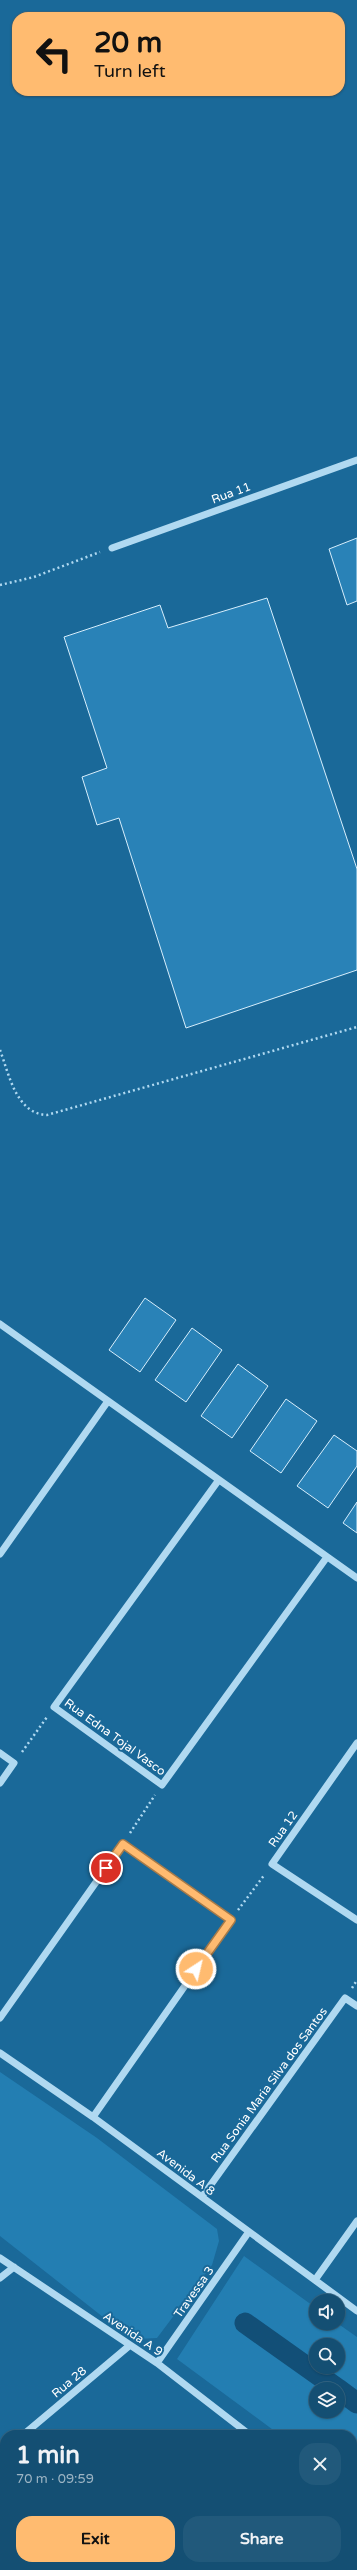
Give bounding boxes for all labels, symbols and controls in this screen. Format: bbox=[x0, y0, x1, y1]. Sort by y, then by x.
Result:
text: 20 m bbox=[94, 26, 162, 60]
icon: left bbox=[28, 28, 80, 80]
text: Turn left bbox=[94, 60, 166, 82]
street label: Rua 11 bbox=[209, 479, 253, 507]
street label: Rua Edna Tojal Vasco bbox=[62, 1696, 168, 1778]
street label: Rua 12 bbox=[266, 1808, 300, 1850]
pin bbox=[89, 1851, 123, 1885]
icon: arrive bbox=[95, 1857, 117, 1879]
position arrow bbox=[175, 1948, 217, 1990]
street label: Rua Sonia Maria Silva dos Santos bbox=[208, 2004, 330, 2165]
street label: Avenida A 8 bbox=[154, 2146, 218, 2198]
street label: Travessa 3 bbox=[171, 2263, 217, 2321]
map controls bbox=[309, 2294, 345, 2418]
button: sound bbox=[309, 2294, 345, 2330]
street label: Avenida A 9 bbox=[101, 2309, 165, 2359]
button: search bbox=[309, 2338, 345, 2374]
street label: Rua 28 bbox=[49, 2364, 89, 2400]
button: layers bbox=[309, 2382, 345, 2418]
text: 1 min bbox=[16, 2441, 80, 2470]
button: close bbox=[299, 2443, 341, 2485]
text: 70 m · 09:59 bbox=[16, 2471, 94, 2487]
button: Exit bbox=[16, 2516, 175, 2562]
button: Share bbox=[183, 2516, 341, 2562]

